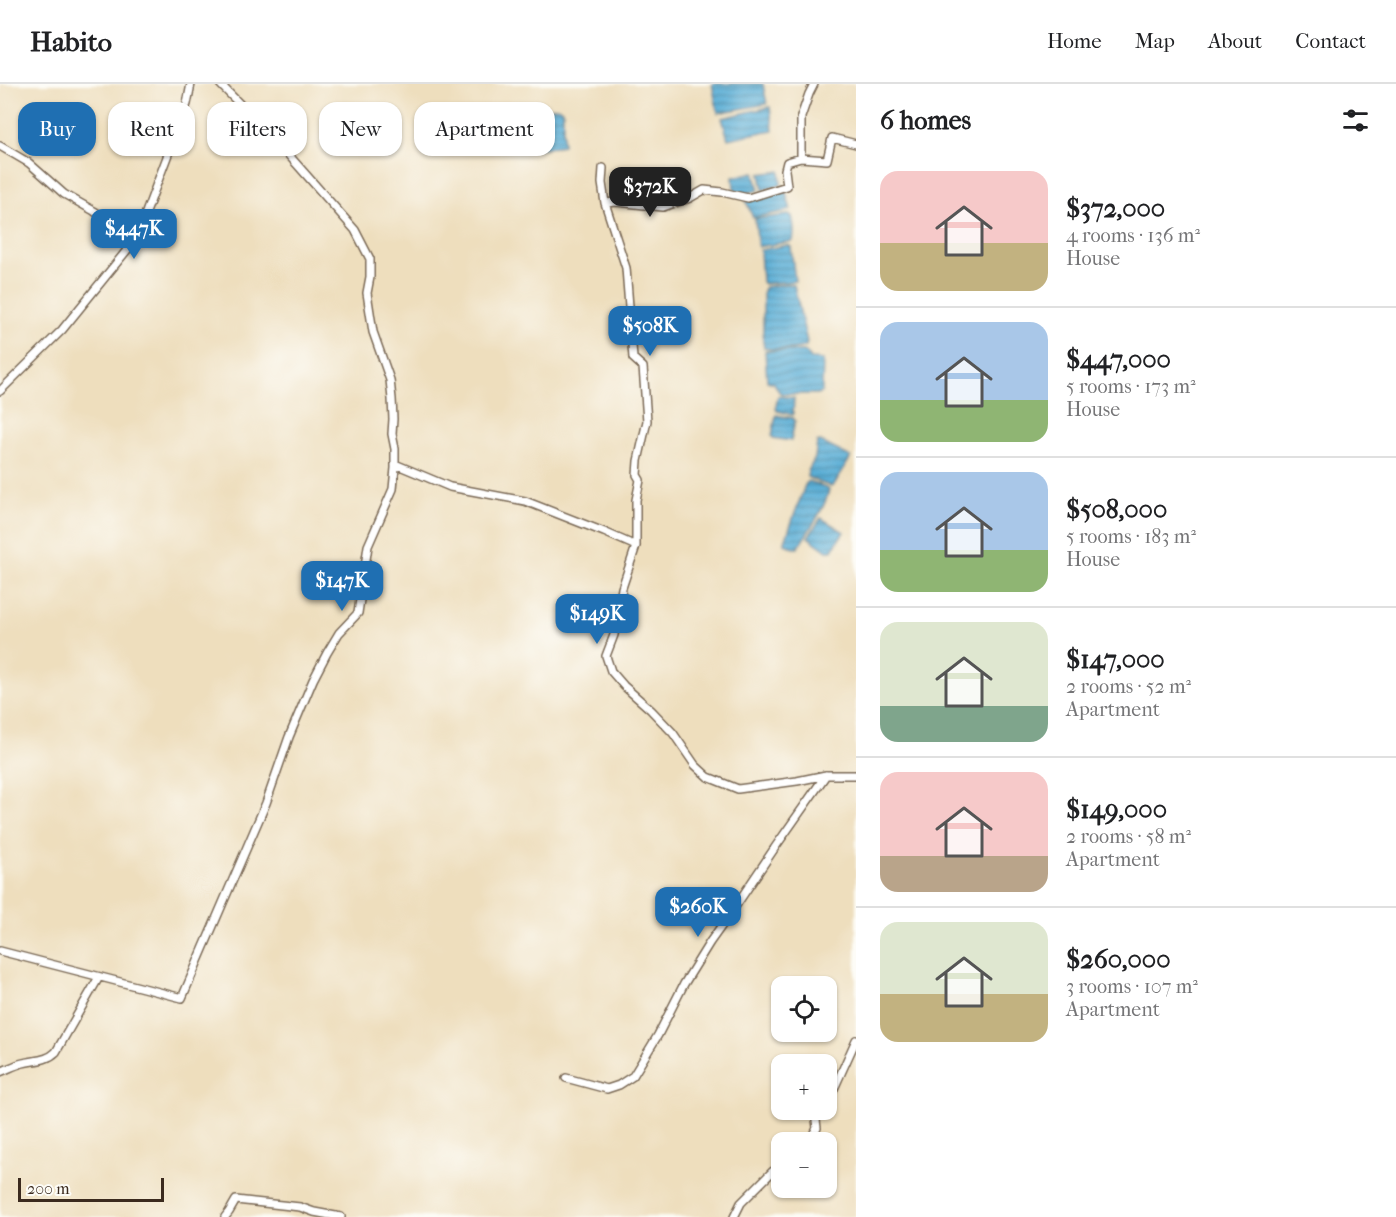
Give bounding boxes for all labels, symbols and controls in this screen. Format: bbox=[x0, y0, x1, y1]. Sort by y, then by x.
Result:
text: Habito bbox=[30, 25, 112, 58]
text: Home bbox=[1047, 29, 1102, 53]
text: Map bbox=[1135, 29, 1175, 53]
text: About bbox=[1208, 29, 1262, 53]
text: Contact bbox=[1295, 29, 1366, 53]
chip: Buy bbox=[18, 102, 96, 156]
chip: Rent bbox=[108, 102, 195, 156]
chip: Filters bbox=[207, 102, 307, 156]
chip: New bbox=[319, 102, 402, 156]
chip: Apartment bbox=[414, 102, 555, 156]
icon: filters bbox=[1339, 104, 1372, 137]
text: 6 homes bbox=[880, 105, 971, 136]
pin: $372K bbox=[608, 167, 692, 218]
text: $372K bbox=[623, 175, 677, 198]
text: $372,000 bbox=[1066, 193, 1165, 224]
icon: home bbox=[928, 195, 1000, 267]
pin: $447K bbox=[92, 209, 176, 260]
text: $447K bbox=[105, 217, 163, 240]
text: 4 rooms · 136 m² bbox=[1066, 224, 1200, 247]
text: House bbox=[1066, 247, 1120, 270]
pin: $508K bbox=[608, 306, 692, 357]
text: $508K bbox=[622, 314, 678, 337]
text: $447,000 bbox=[1066, 344, 1171, 375]
icon: home bbox=[928, 346, 1000, 418]
text: 5 rooms · 173 m² bbox=[1066, 375, 1196, 398]
text: House bbox=[1066, 398, 1120, 421]
text: $508,000 bbox=[1066, 494, 1167, 525]
icon: home bbox=[928, 496, 1000, 568]
text: 5 rooms · 183 m² bbox=[1066, 525, 1196, 548]
text: House bbox=[1066, 548, 1120, 571]
pin: $147K bbox=[300, 561, 384, 612]
text: $147K bbox=[315, 569, 369, 592]
pin: $149K bbox=[555, 594, 639, 645]
text: $149K bbox=[570, 602, 624, 625]
text: $147,000 bbox=[1066, 644, 1165, 675]
icon: home bbox=[928, 646, 1000, 718]
text: 2 rooms · 52 m² bbox=[1066, 675, 1191, 698]
text: Apartment bbox=[1066, 698, 1160, 721]
text: $149,000 bbox=[1066, 794, 1167, 825]
icon: home bbox=[928, 796, 1000, 868]
text: 2 rooms · 58 m² bbox=[1066, 825, 1191, 848]
text: Apartment bbox=[1066, 848, 1160, 871]
pin: $260K bbox=[656, 887, 740, 938]
text: $260K bbox=[669, 895, 727, 918]
text: $260,000 bbox=[1066, 944, 1171, 975]
icon: home bbox=[928, 946, 1000, 1018]
text: 3 rooms · 107 m² bbox=[1066, 975, 1198, 998]
map controls bbox=[771, 976, 837, 1198]
button: locate bbox=[771, 976, 837, 1042]
text: Apartment bbox=[1066, 998, 1160, 1021]
button: + bbox=[771, 1054, 837, 1120]
button: − bbox=[771, 1132, 837, 1198]
scale bar bbox=[18, 1175, 164, 1202]
text: 200 m bbox=[27, 1179, 70, 1198]

